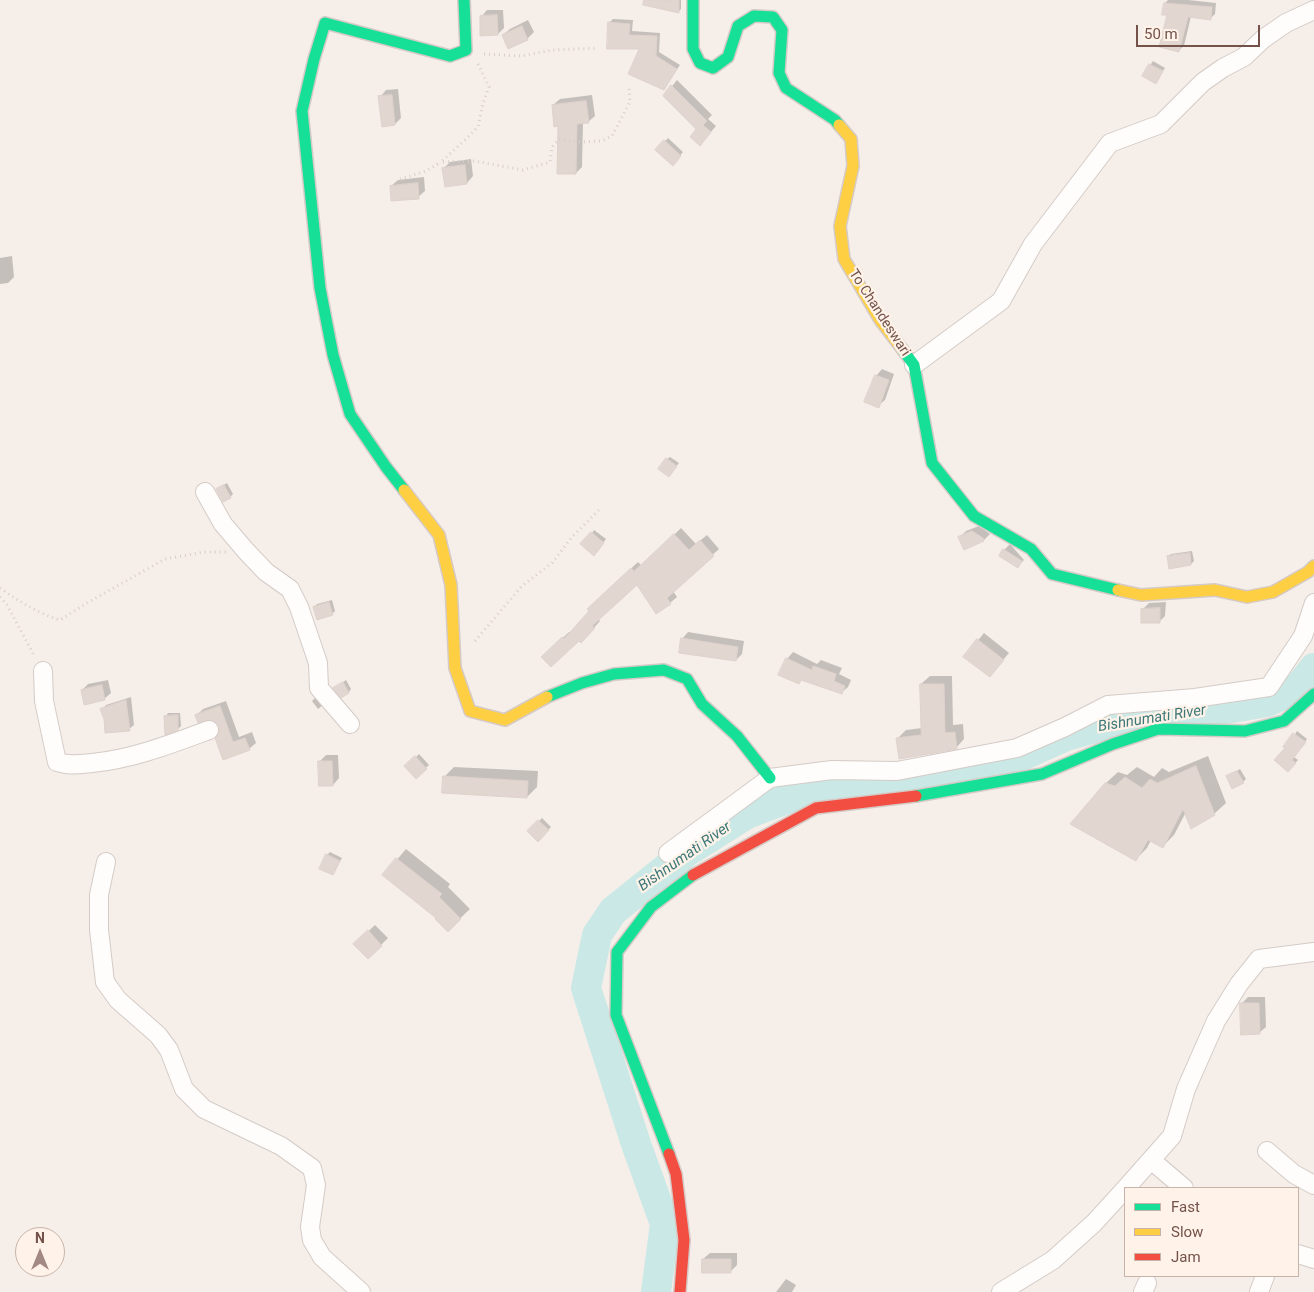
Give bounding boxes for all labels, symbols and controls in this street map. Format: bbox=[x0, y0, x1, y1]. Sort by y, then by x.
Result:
scale bar bbox=[1139, 15, 1263, 47]
text: 50 m bbox=[1144, 25, 1178, 43]
street label: To Chandeswari bbox=[845, 266, 913, 360]
water label: Bishnumati River bbox=[1097, 702, 1207, 736]
water label: Bishnumati River bbox=[635, 818, 735, 896]
legend bbox=[1124, 1187, 1299, 1277]
text: Fast bbox=[1171, 1198, 1200, 1216]
text: Slow bbox=[1171, 1223, 1203, 1241]
north arrow bbox=[15, 1227, 65, 1277]
text: N bbox=[35, 1230, 45, 1246]
text: Jam bbox=[1171, 1248, 1201, 1266]

